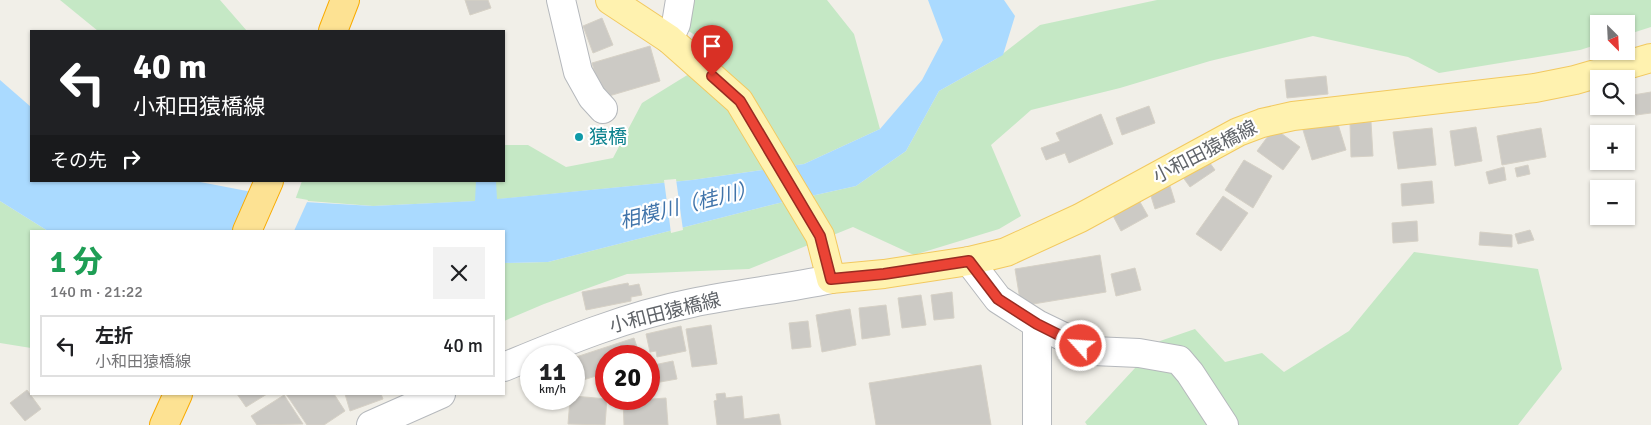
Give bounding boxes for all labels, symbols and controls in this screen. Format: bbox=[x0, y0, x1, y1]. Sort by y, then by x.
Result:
north arrow bbox=[1590, 15, 1635, 60]
map controls bbox=[1590, 15, 1635, 225]
pin bbox=[691, 25, 733, 76]
icon: arrive bbox=[698, 32, 726, 60]
text: 40 m bbox=[133, 45, 207, 88]
icon: left bbox=[50, 50, 115, 115]
button: search bbox=[1590, 70, 1635, 115]
text: 小和田猿橋線 bbox=[133, 93, 265, 120]
street label: 小和田猿橋線 bbox=[1149, 115, 1261, 189]
place label: 猿橋 bbox=[589, 125, 627, 149]
button: + bbox=[1590, 125, 1635, 170]
marker: 猿橋 bbox=[573, 131, 585, 143]
icon: right bbox=[117, 145, 145, 173]
text: その先 bbox=[50, 149, 107, 173]
water label: 相模川（桂川） bbox=[617, 176, 759, 234]
button: − bbox=[1590, 180, 1635, 225]
text: 1 分 bbox=[50, 244, 103, 281]
button: close bbox=[433, 247, 485, 299]
text: 140 m · 21:22 bbox=[50, 282, 143, 302]
street label: 小和田猿橋線 bbox=[607, 288, 723, 338]
position arrow bbox=[1054, 319, 1106, 371]
text: 左折 bbox=[95, 324, 133, 348]
icon: left bbox=[52, 332, 80, 360]
text: 40 m bbox=[443, 334, 483, 358]
speed limit sign: 20 bbox=[595, 345, 660, 410]
text: 小和田猿橋線 bbox=[95, 352, 191, 372]
text: 11 bbox=[539, 356, 566, 387]
text: km/h bbox=[539, 382, 566, 397]

